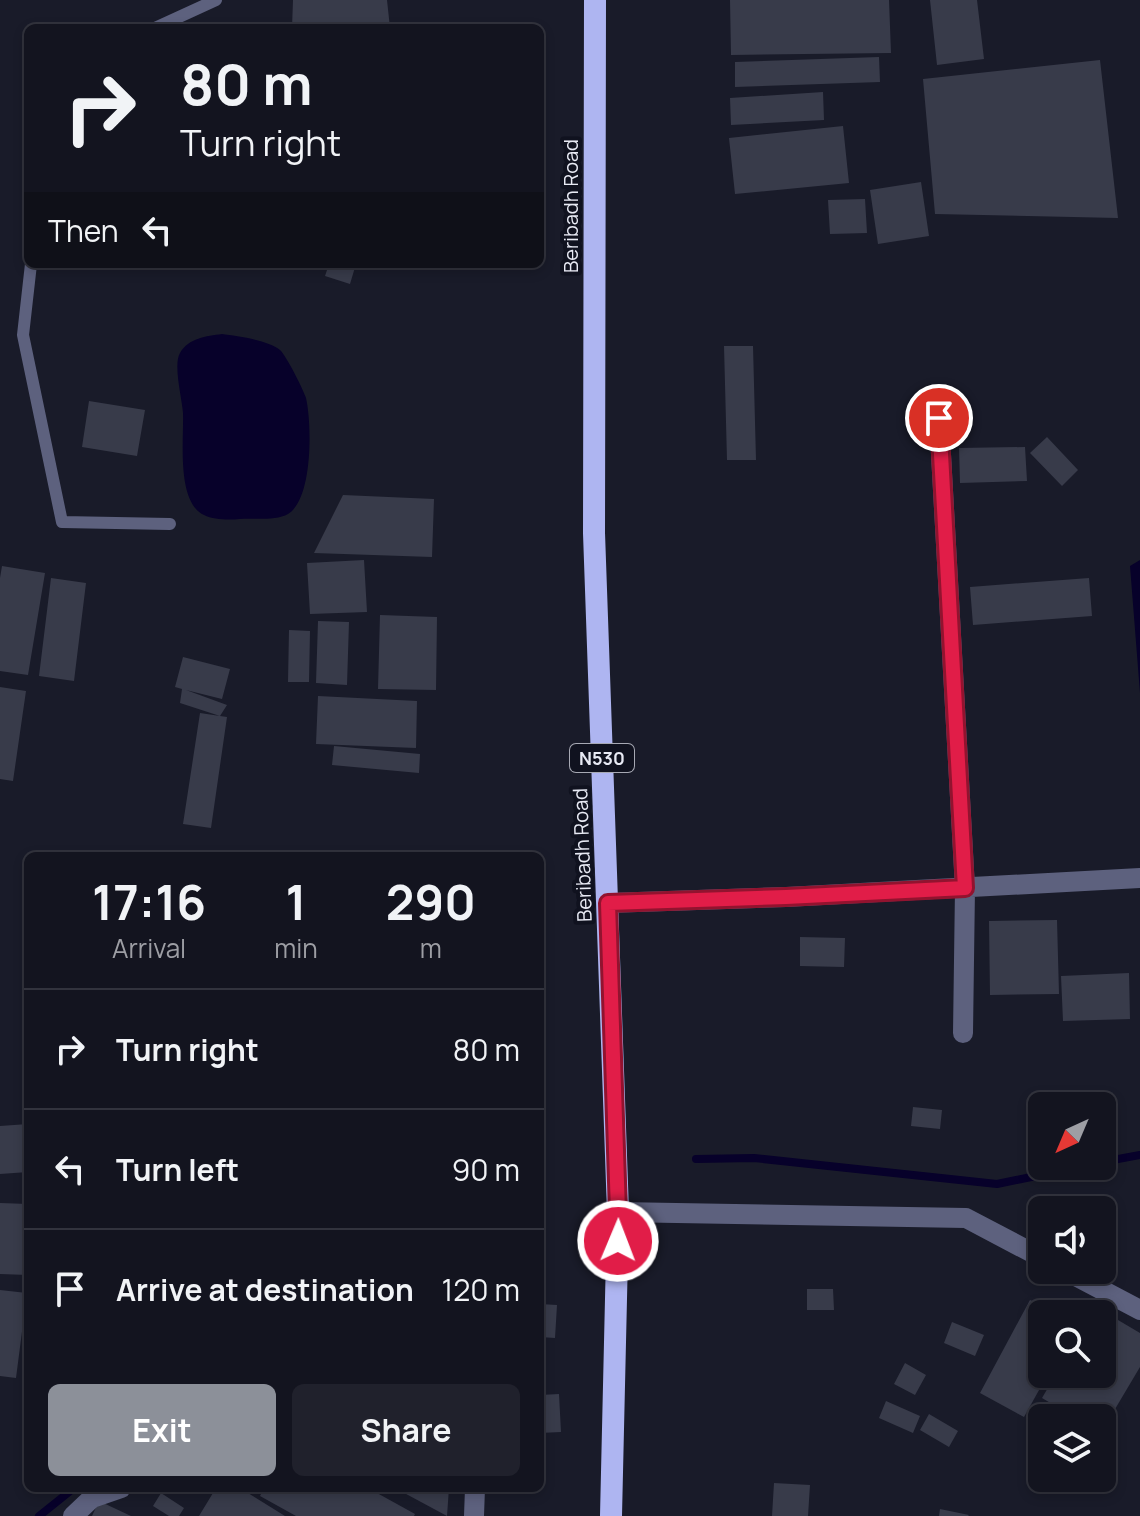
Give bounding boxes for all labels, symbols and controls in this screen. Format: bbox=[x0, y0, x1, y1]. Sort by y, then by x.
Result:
text: 80 m bbox=[180, 45, 313, 122]
icon: right bbox=[48, 56, 152, 160]
text: Turn right bbox=[180, 118, 341, 167]
street label: Beribadh Road bbox=[557, 139, 584, 273]
icon: left bbox=[135, 208, 179, 252]
text: Then bbox=[48, 210, 119, 251]
pin bbox=[905, 384, 973, 452]
icon: arrive bbox=[917, 396, 961, 440]
road number: N530 bbox=[570, 744, 634, 772]
street label: Beribadh Road bbox=[566, 788, 598, 922]
text: 17:16 bbox=[92, 869, 206, 934]
text: 1 bbox=[285, 869, 306, 934]
text: 290 bbox=[386, 869, 476, 934]
text: Arrival bbox=[112, 930, 186, 966]
text: min bbox=[274, 930, 318, 966]
text: m bbox=[420, 930, 442, 966]
icon: right bbox=[48, 1027, 92, 1071]
text: Turn right bbox=[116, 1029, 259, 1070]
text: 80 m bbox=[453, 1029, 520, 1070]
north arrow bbox=[1028, 1092, 1116, 1180]
map controls bbox=[1028, 1092, 1116, 1492]
icon: left bbox=[48, 1147, 92, 1191]
text: Turn left bbox=[116, 1149, 239, 1190]
text: 90 m bbox=[452, 1149, 520, 1190]
button: sound bbox=[1028, 1196, 1116, 1284]
position arrow bbox=[576, 1199, 660, 1283]
icon: arrive bbox=[48, 1267, 92, 1311]
text: Arrive at destination bbox=[116, 1269, 414, 1310]
text: 120 m bbox=[441, 1269, 520, 1310]
button: search bbox=[1028, 1300, 1116, 1388]
button: Exit bbox=[48, 1384, 276, 1476]
button: Share bbox=[292, 1384, 520, 1476]
button: layers bbox=[1028, 1404, 1116, 1492]

